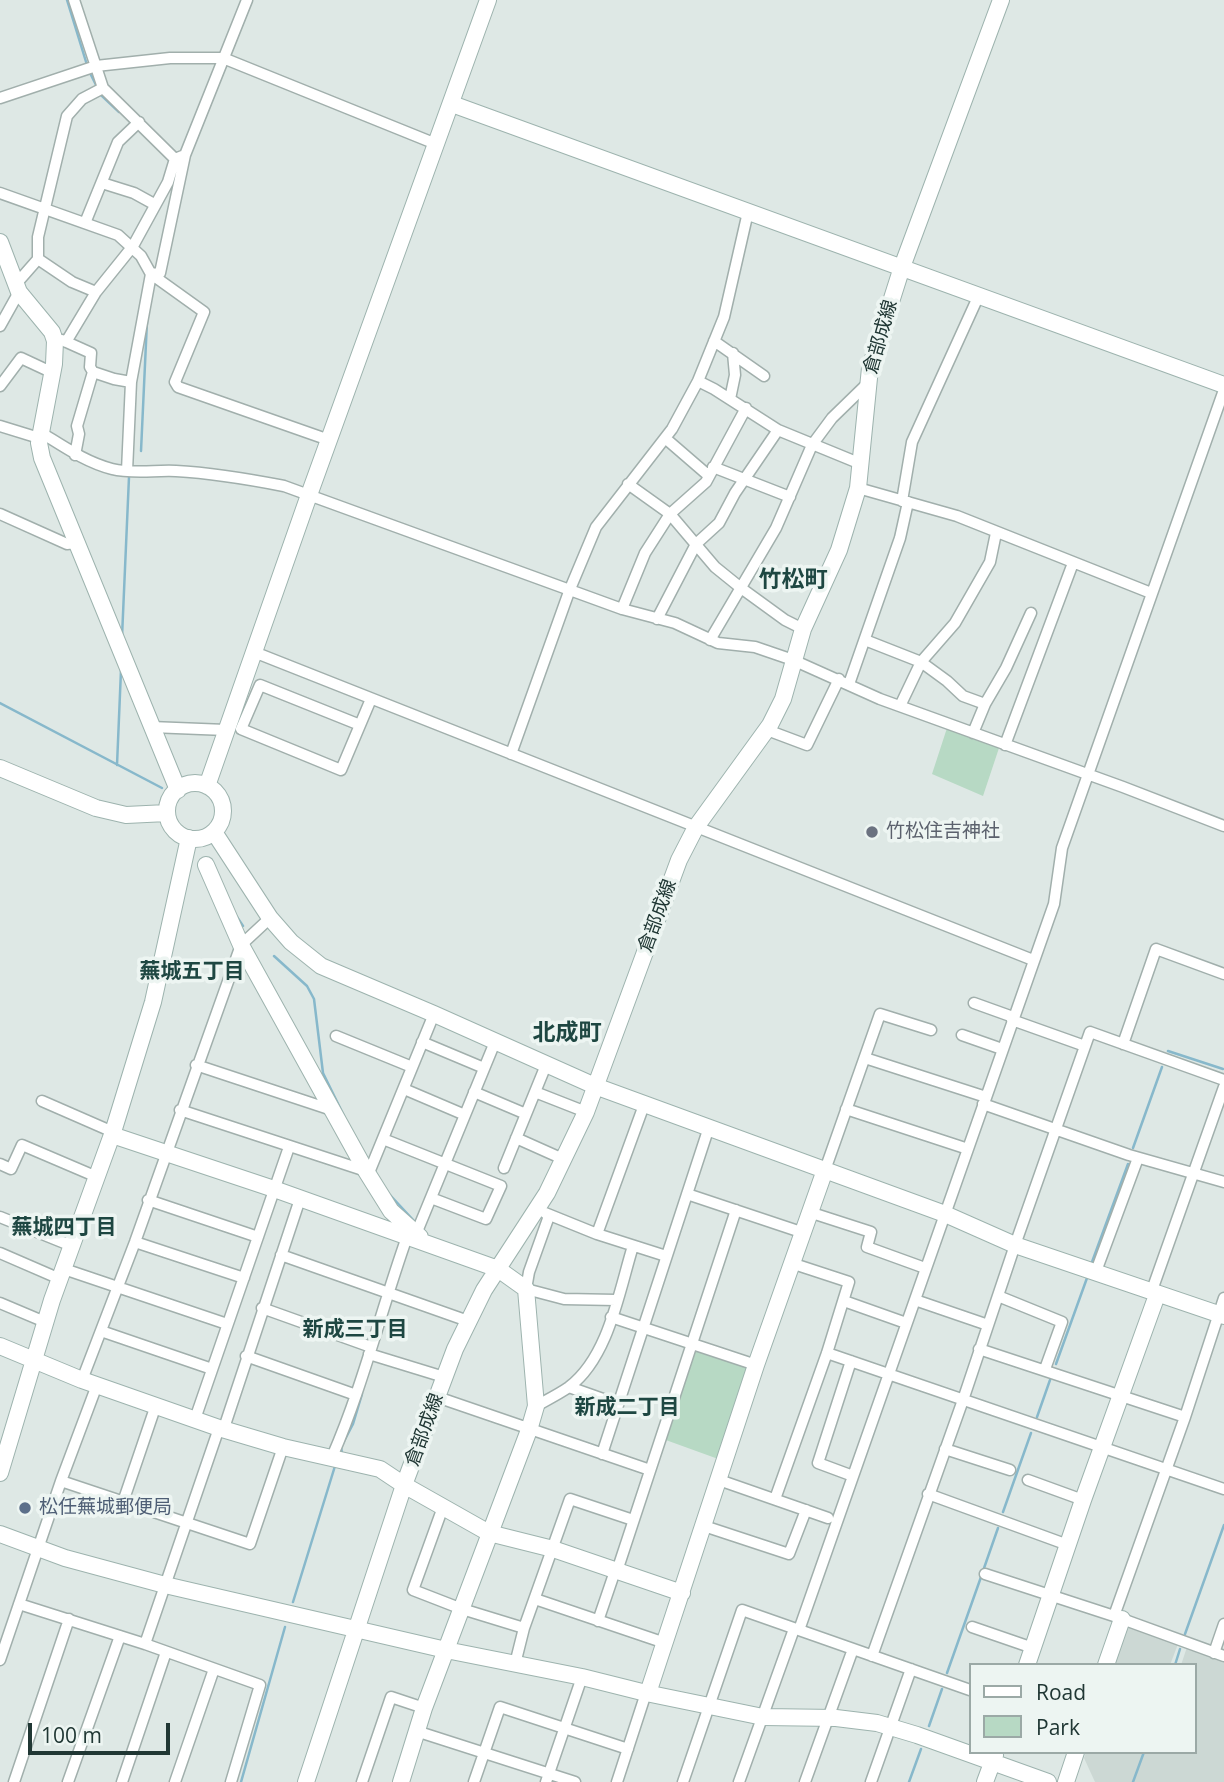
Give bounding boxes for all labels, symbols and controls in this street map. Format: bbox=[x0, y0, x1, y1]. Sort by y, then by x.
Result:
street label: 倉部成線 bbox=[860, 297, 902, 377]
district label: 竹松町 bbox=[759, 566, 827, 594]
place label: 竹松住吉神社 bbox=[886, 821, 1000, 843]
marker: 竹松住吉神社 bbox=[864, 824, 880, 840]
street label: 倉部成線 bbox=[634, 876, 682, 956]
district label: 蕪城五丁目 bbox=[140, 959, 244, 985]
district label: 北成町 bbox=[533, 1019, 601, 1047]
district label: 蕪城四丁目 bbox=[12, 1215, 116, 1241]
district label: 新成三丁目 bbox=[303, 1317, 407, 1343]
street label: 倉部成線 bbox=[401, 1390, 449, 1470]
district label: 新成二丁目 bbox=[575, 1395, 679, 1421]
place label: 松任蕪城郵便局 bbox=[39, 1497, 172, 1519]
marker: 松任蕪城郵便局 bbox=[17, 1500, 33, 1516]
legend bbox=[968, 1663, 1196, 1754]
text: Road bbox=[1036, 1678, 1086, 1706]
scale bar bbox=[32, 1708, 173, 1752]
text: Park bbox=[1036, 1713, 1080, 1741]
text: 100 m bbox=[41, 1721, 102, 1749]

